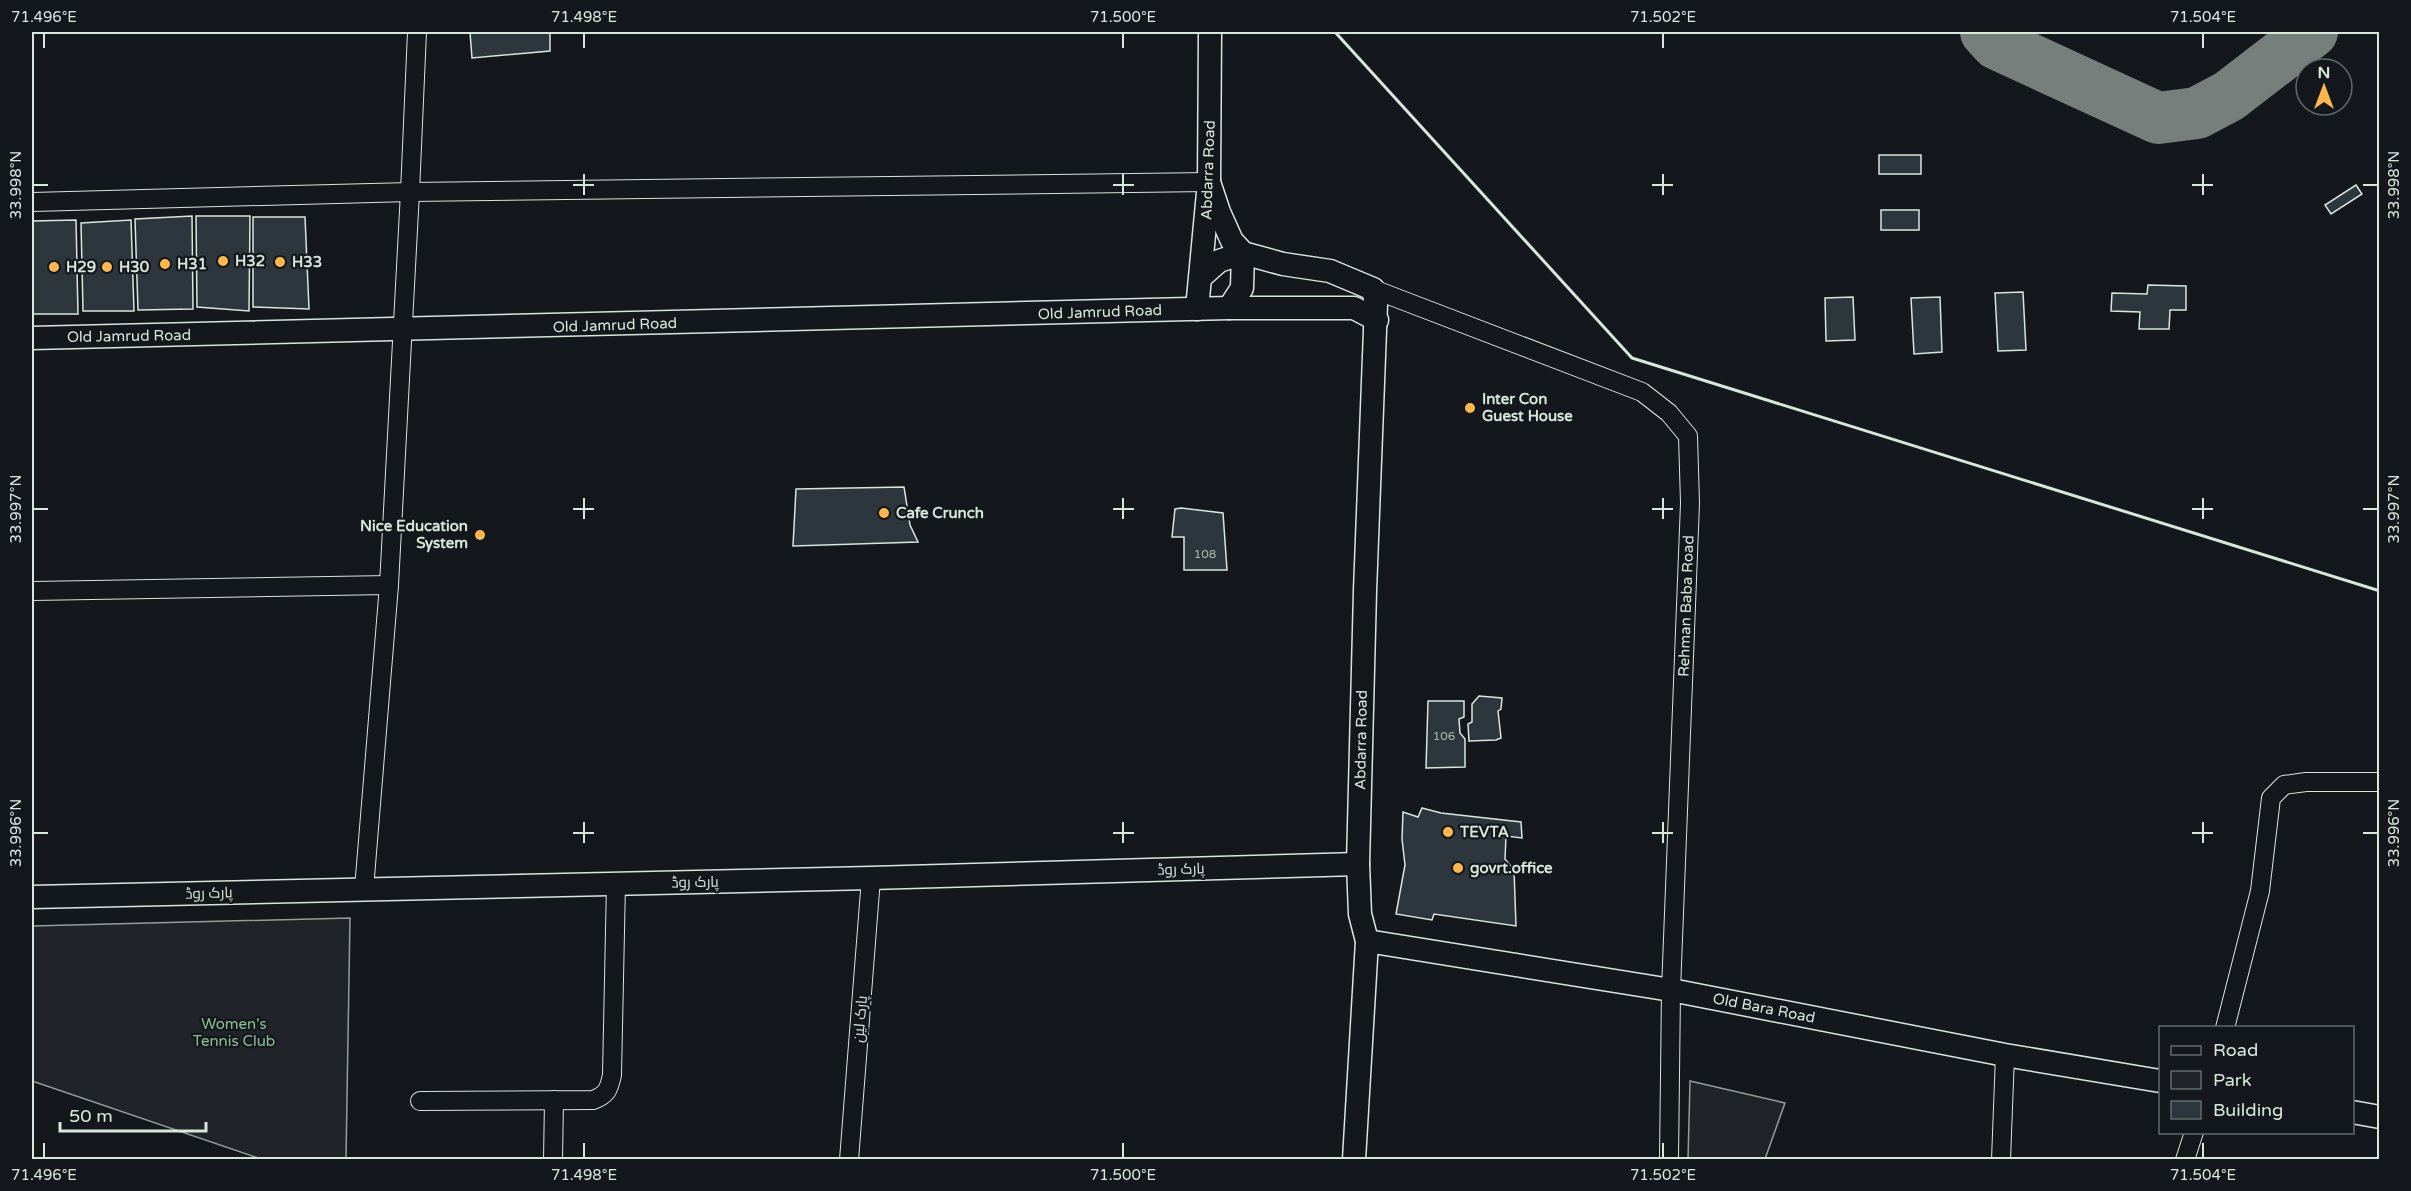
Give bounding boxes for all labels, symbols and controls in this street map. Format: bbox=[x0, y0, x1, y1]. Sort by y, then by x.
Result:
text: 71.496°E bbox=[11, 8, 77, 26]
text: 71.498°E bbox=[551, 8, 617, 26]
text: 71.500°E bbox=[1090, 8, 1156, 26]
text: 71.502°E bbox=[1630, 8, 1696, 26]
text: 71.504°E bbox=[2170, 8, 2236, 26]
north arrow bbox=[2294, 57, 2354, 117]
text: N bbox=[2318, 63, 2330, 83]
street label: Abdarra Road bbox=[1197, 120, 1219, 220]
text: 33.998°N bbox=[7, 151, 25, 219]
text: 33.998°N bbox=[2385, 151, 2403, 219]
place label: H32 bbox=[235, 252, 265, 270]
place label: H33 bbox=[292, 253, 322, 271]
marker: H32 bbox=[216, 254, 230, 268]
place label: H31 bbox=[177, 255, 207, 273]
marker: H33 bbox=[273, 255, 287, 269]
marker: H31 bbox=[158, 257, 172, 271]
place label: H29 bbox=[66, 258, 96, 276]
place label: H30 bbox=[119, 258, 150, 276]
marker: H29 bbox=[47, 260, 61, 274]
marker: H30 bbox=[100, 260, 114, 274]
street label: Old Jamrud Road bbox=[1038, 301, 1162, 323]
street label: Old Jamrud Road bbox=[553, 314, 677, 336]
street label: Old Jamrud Road bbox=[67, 326, 191, 346]
place label: Inter Con Guest House bbox=[1482, 390, 1573, 425]
marker: Inter Con Guest House bbox=[1463, 401, 1477, 415]
text: 33.997°N bbox=[7, 474, 25, 544]
text: 33.997°N bbox=[2385, 474, 2403, 544]
place label: Cafe Crunch bbox=[896, 504, 984, 522]
marker: Cafe Crunch bbox=[877, 506, 891, 520]
place label: Nice Education System bbox=[360, 517, 468, 553]
marker: Nice Education System bbox=[473, 528, 487, 542]
street label: Rehman Baba Road bbox=[1675, 535, 1697, 677]
house number: 108 bbox=[1194, 547, 1216, 561]
street label: Abdarra Road bbox=[1351, 690, 1371, 790]
house number: 106 bbox=[1433, 729, 1455, 743]
text: 33.996°N bbox=[7, 799, 25, 867]
text: 33.996°N bbox=[2385, 799, 2403, 867]
place label: TEVTA bbox=[1459, 823, 1509, 841]
marker: TEVTA bbox=[1441, 825, 1455, 839]
street label: پارک روڈ bbox=[1157, 859, 1205, 880]
place label: govrt.office bbox=[1470, 859, 1553, 878]
marker: govrt.office bbox=[1451, 861, 1465, 875]
street label: پارک روڈ bbox=[671, 873, 719, 892]
street label: پارک روڈ bbox=[185, 883, 233, 904]
street label: Old Bara Road bbox=[1711, 989, 1817, 1027]
street label: پارک لین bbox=[849, 995, 872, 1043]
park label: Women's Tennis Club bbox=[193, 1015, 275, 1050]
legend bbox=[2159, 1026, 2354, 1134]
text: Road bbox=[2213, 1039, 2258, 1061]
text: Park bbox=[2213, 1069, 2252, 1091]
scale bar bbox=[60, 1095, 206, 1133]
text: Building bbox=[2213, 1099, 2283, 1121]
text: 50 m bbox=[69, 1105, 113, 1127]
text: 71.496°E bbox=[11, 1166, 77, 1184]
text: 71.498°E bbox=[551, 1166, 617, 1184]
text: 71.500°E bbox=[1090, 1166, 1156, 1184]
text: 71.502°E bbox=[1630, 1166, 1696, 1184]
text: 71.504°E bbox=[2170, 1166, 2236, 1184]

